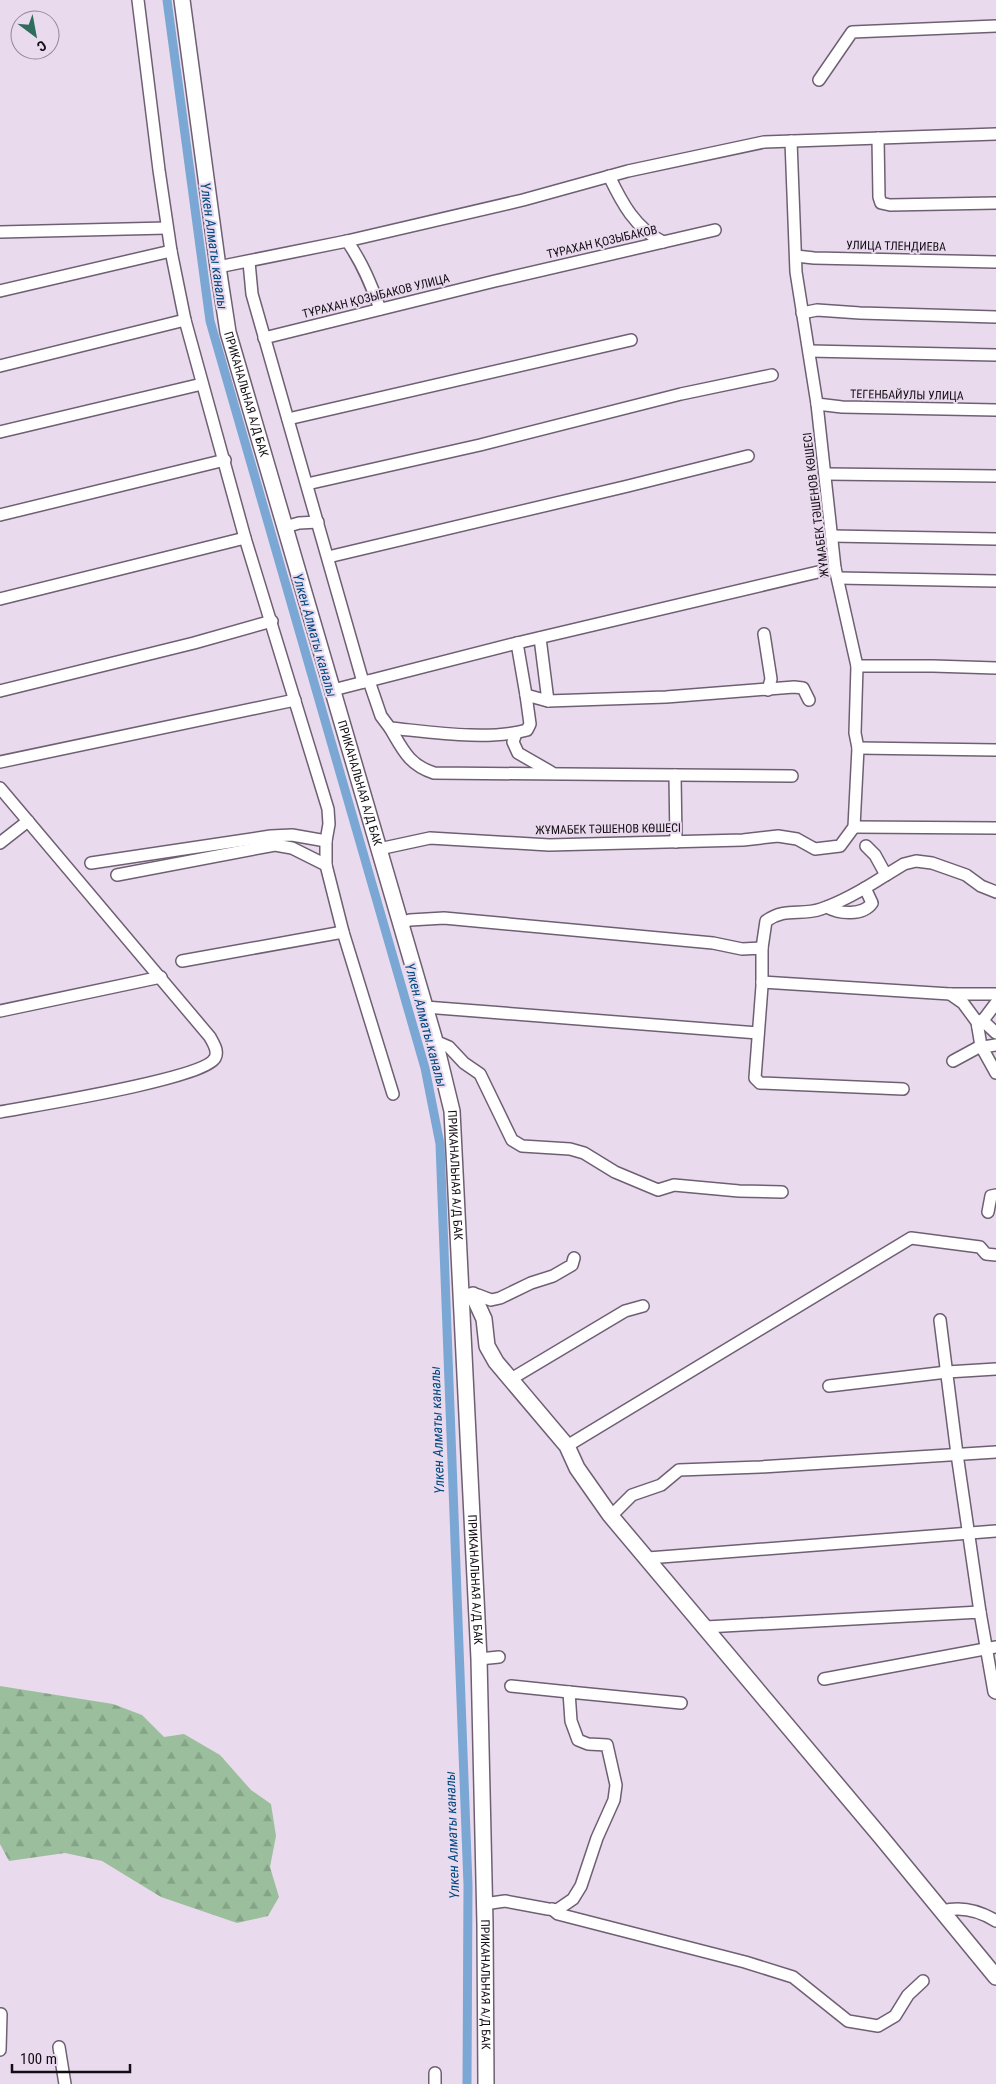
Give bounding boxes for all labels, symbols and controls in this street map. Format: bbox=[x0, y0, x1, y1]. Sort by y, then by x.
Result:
north arrow bbox=[10, 10, 60, 60]
text: С bbox=[34, 37, 50, 55]
water label: Үлкен Алматы каналы bbox=[197, 182, 231, 310]
street label: ТҰРАХАН ҚОЗЫБАКОВ bbox=[546, 223, 658, 261]
street label: УЛИЦА ТЛЕНДИЕВА bbox=[846, 238, 946, 254]
street label: ТҰРАХАН ҚОЗЫБАКОВ УЛИЦА bbox=[301, 271, 451, 321]
street label: ПРИКАНАЛЬНАЯ А/Д БАК bbox=[221, 330, 271, 459]
street label: ТЕГЕНБАЙУЛЫ УЛИЦА bbox=[850, 386, 964, 403]
street label: ЖҰМАБЕК ТӘШЕНОВ КӨШЕСІ bbox=[800, 432, 832, 578]
water label: Үлкен Алматы каналы bbox=[290, 571, 340, 699]
street label: ПРИКАНАЛЬНАЯ А/Д БАК bbox=[335, 719, 385, 848]
street label: ЖҰМАБЕК ТӘШЕНОВ КӨШЕСІ bbox=[535, 821, 681, 837]
water label: Үлкен Алматы каналы bbox=[402, 961, 450, 1089]
street label: ПРИКАНАЛЬНАЯ А/Д БАК bbox=[445, 1110, 465, 1241]
water label: Үлкен Алматы каналы bbox=[427, 1366, 447, 1494]
street label: ПРИКАНАЛЬНАЯ А/Д БАК bbox=[465, 1514, 485, 1645]
water label: Үлкен Алматы каналы bbox=[442, 1771, 462, 1899]
street label: ПРИКАНАЛЬНАЯ А/Д БАК bbox=[478, 1919, 493, 2050]
scale bar bbox=[12, 2042, 130, 2074]
text: 100 m bbox=[20, 2050, 57, 2068]

